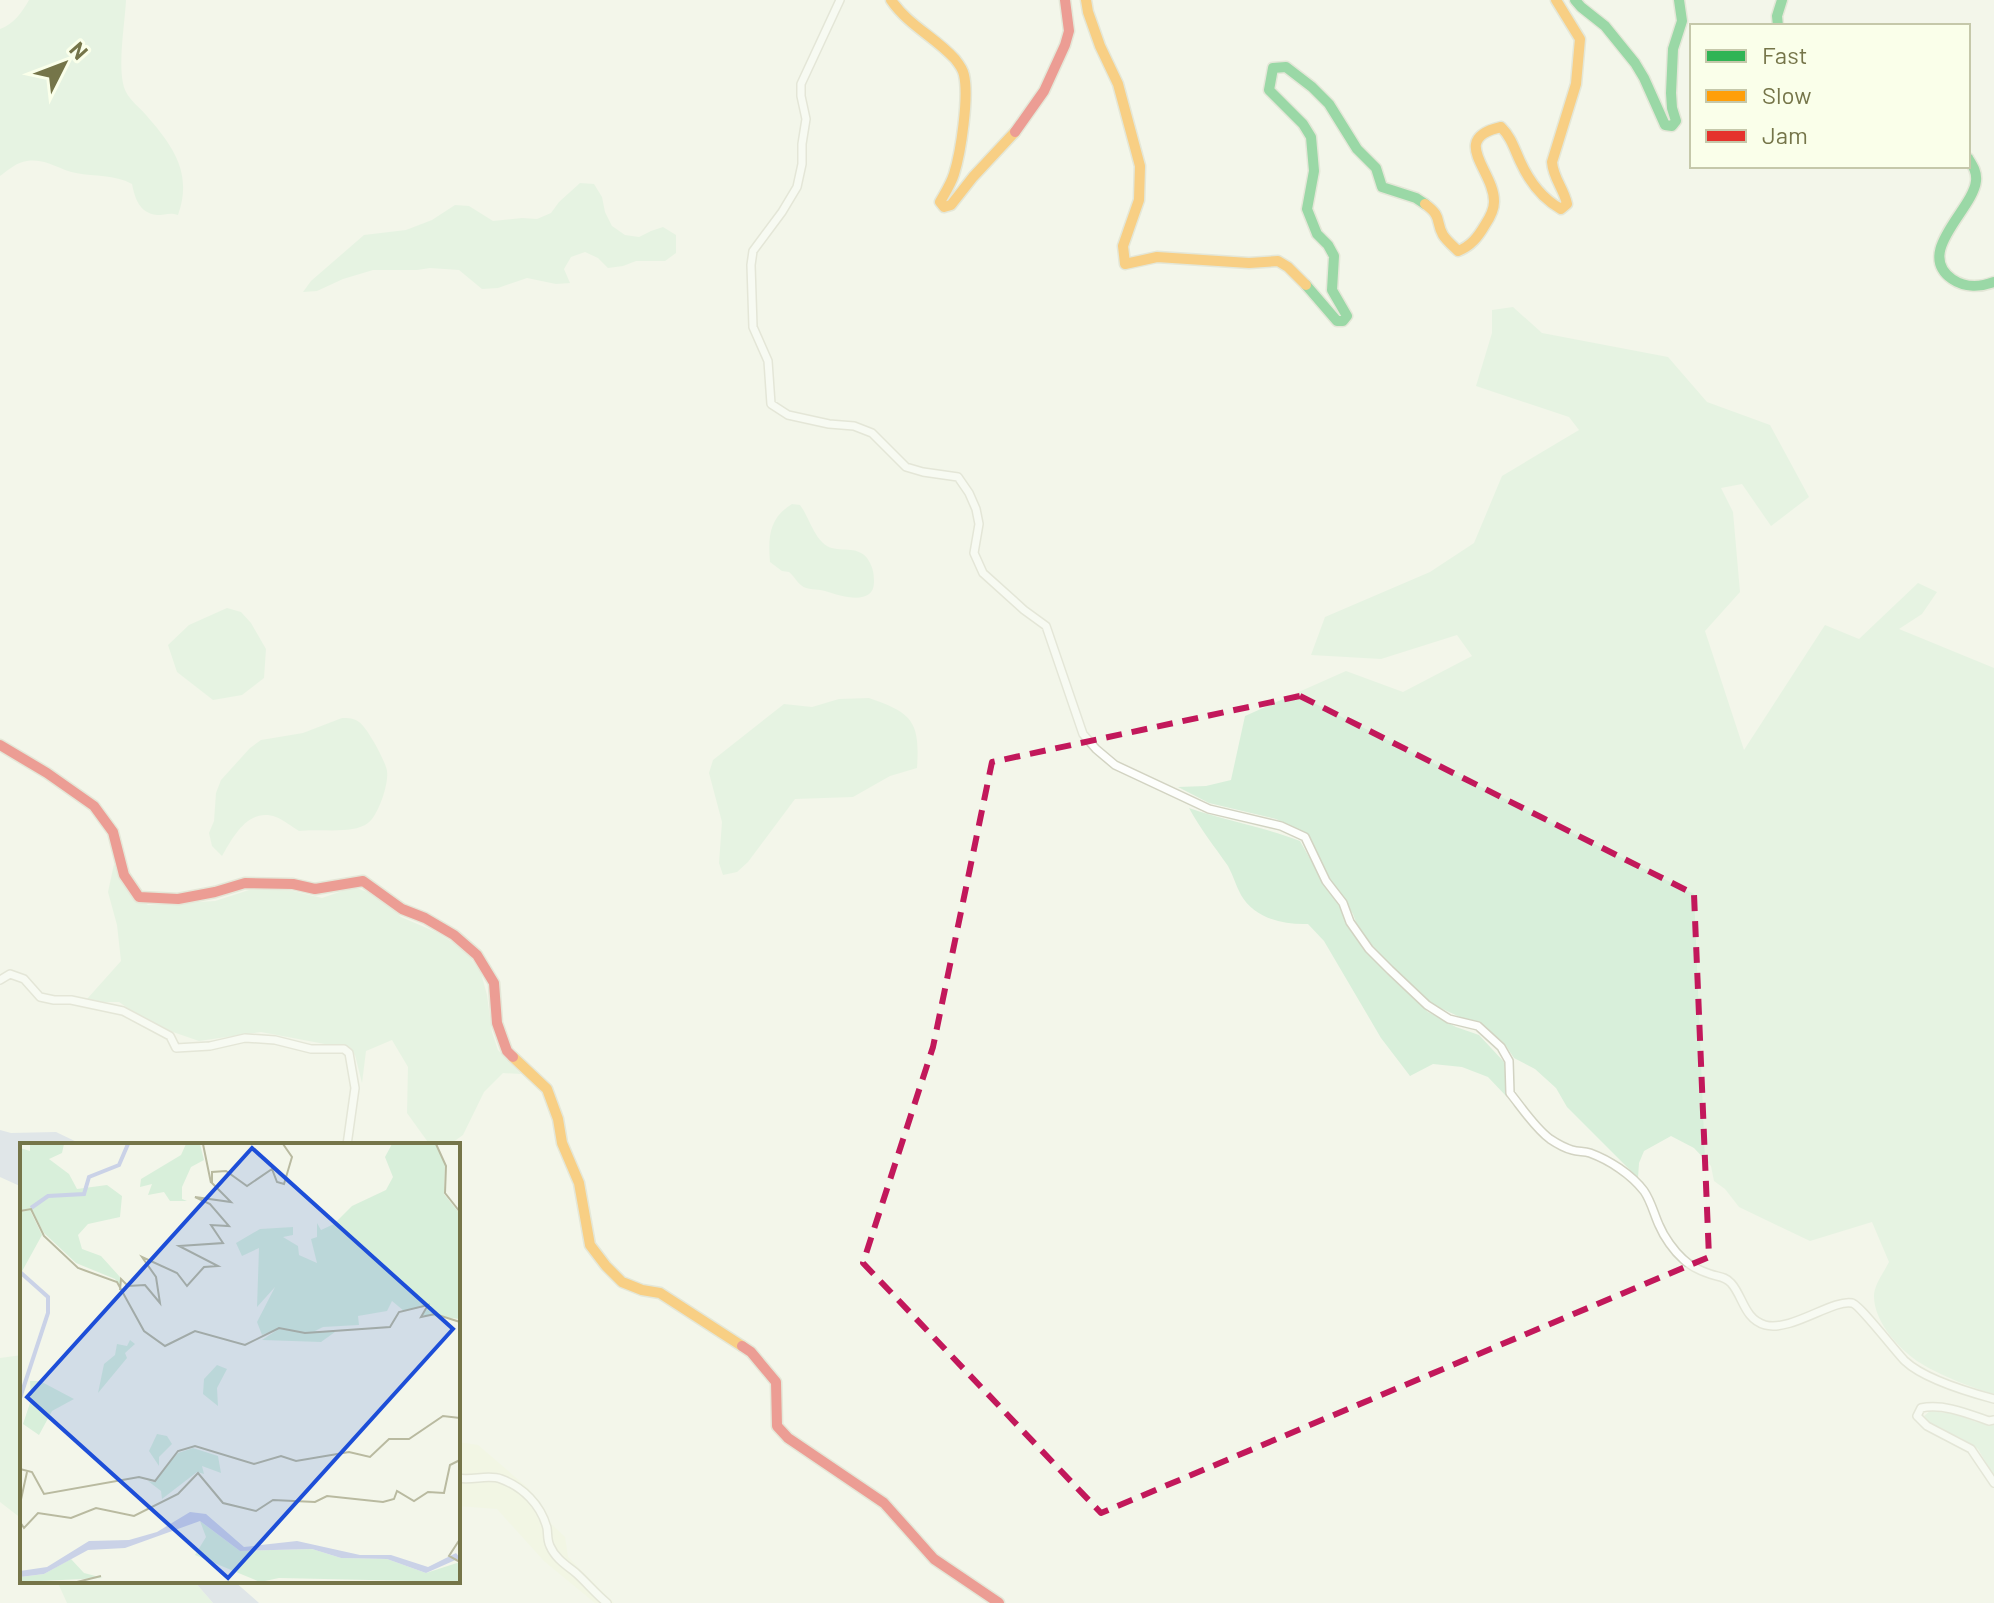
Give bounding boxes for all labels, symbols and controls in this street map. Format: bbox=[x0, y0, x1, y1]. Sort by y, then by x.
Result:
north arrow bbox=[24, 24, 104, 104]
legend bbox=[1690, 24, 1970, 168]
text: N bbox=[65, 36, 94, 64]
text: Fast bbox=[1762, 40, 1807, 69]
text: Slow bbox=[1762, 80, 1811, 109]
text: Jam bbox=[1762, 120, 1808, 149]
inset map bbox=[20, 1143, 460, 1583]

